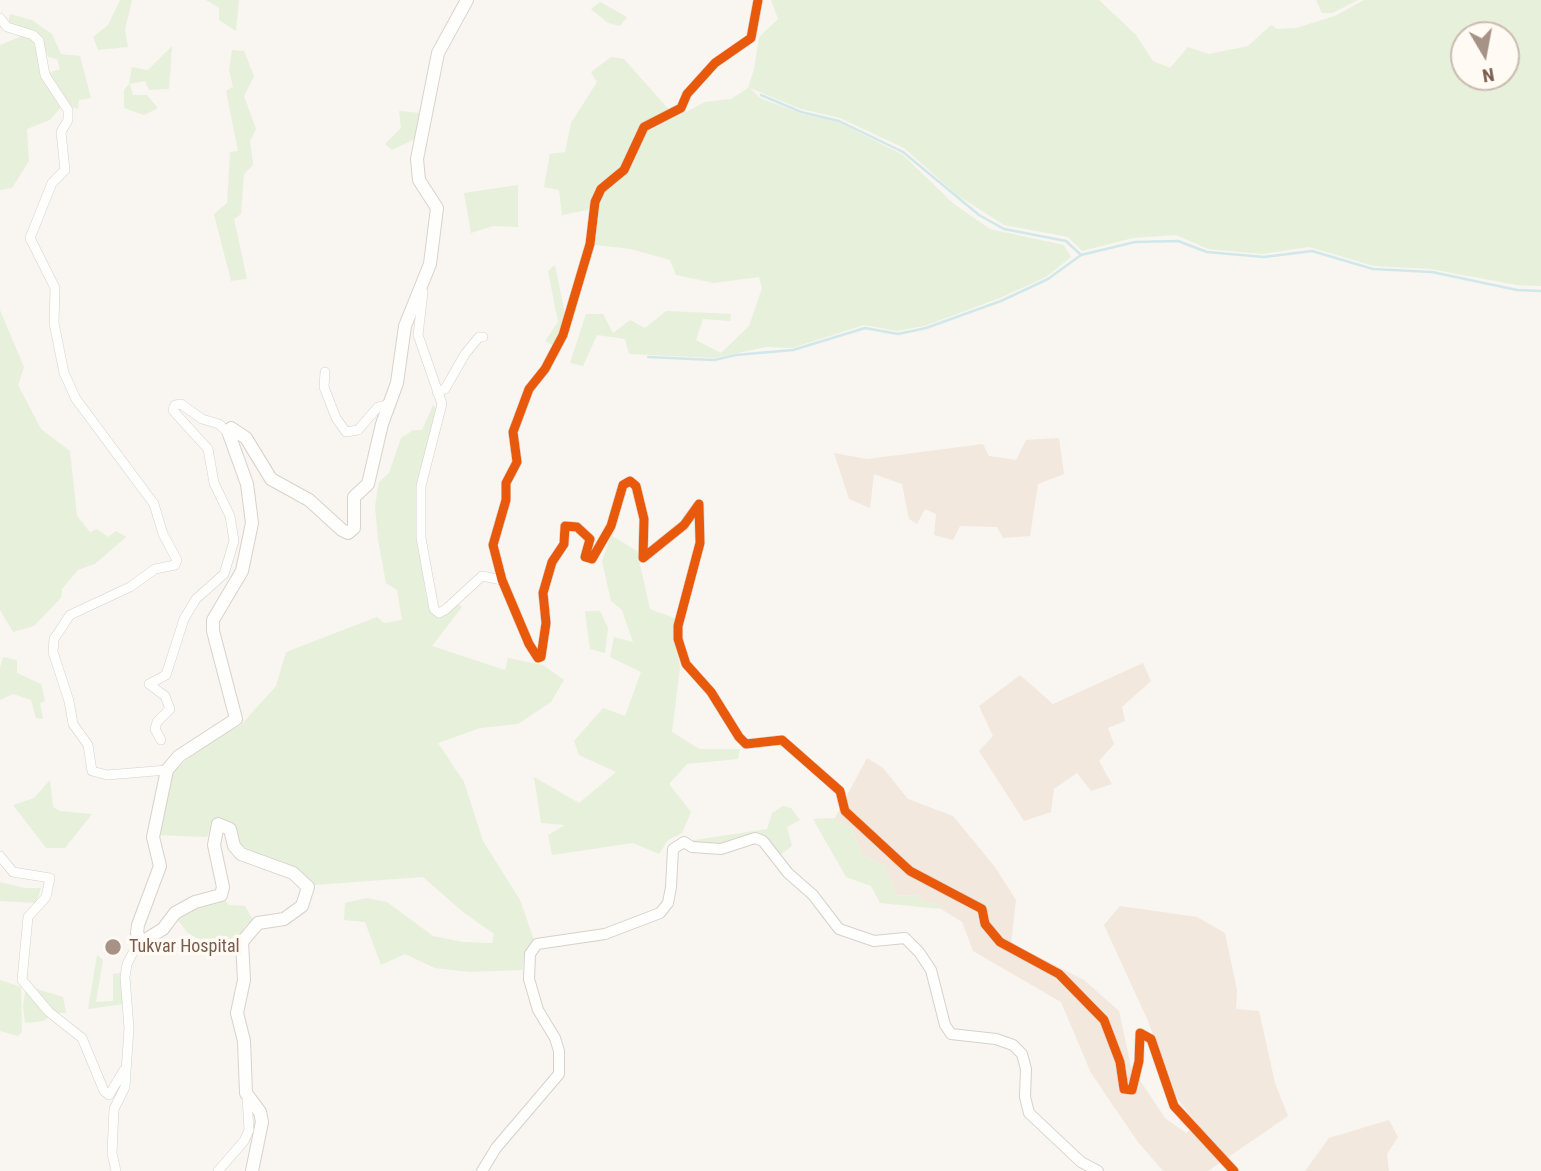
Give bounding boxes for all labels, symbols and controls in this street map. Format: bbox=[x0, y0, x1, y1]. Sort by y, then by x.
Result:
north arrow bbox=[1450, 21, 1520, 91]
text: N bbox=[1481, 63, 1496, 88]
place label: Tukvar Hospital bbox=[129, 936, 240, 958]
marker: Tukvar Hospital bbox=[103, 937, 123, 957]

